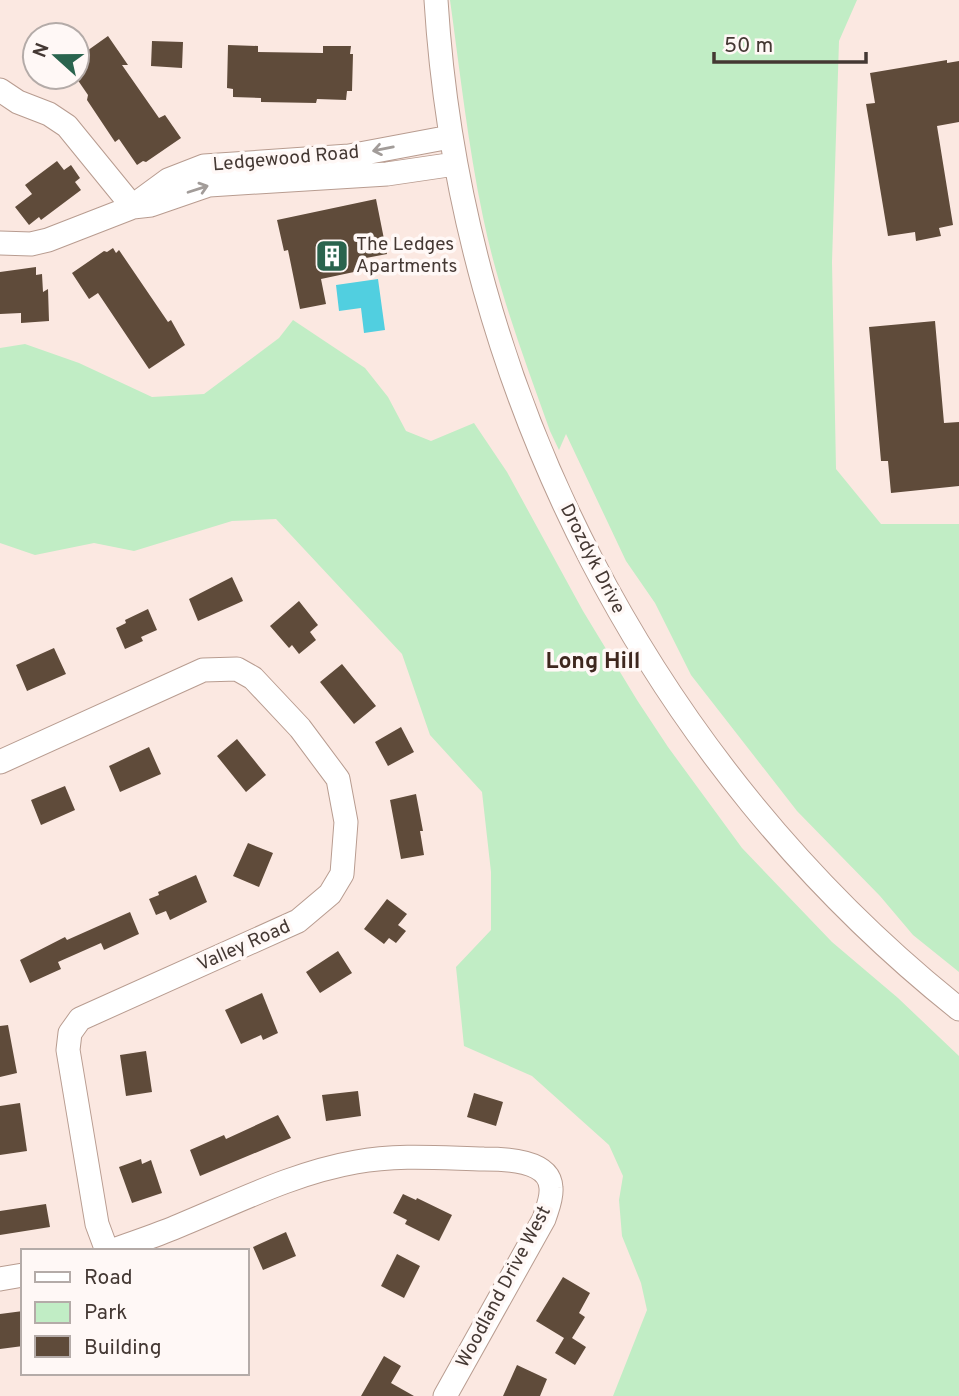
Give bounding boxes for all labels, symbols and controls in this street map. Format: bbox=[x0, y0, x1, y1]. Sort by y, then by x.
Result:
north arrow bbox=[21, 21, 91, 91]
scale bar bbox=[714, 21, 866, 65]
text: 50 m bbox=[724, 33, 773, 60]
text: N bbox=[28, 40, 56, 61]
street label: Ledgewood Road bbox=[212, 141, 360, 177]
one-way arrow bbox=[372, 143, 395, 157]
one-way arrow bbox=[186, 182, 208, 194]
place label: The Ledges Apartments bbox=[356, 233, 457, 279]
building icon: The Ledges Apartments bbox=[313, 237, 351, 275]
street label: Drozdyk Drive bbox=[554, 500, 630, 618]
district label: Long Hill bbox=[545, 648, 641, 677]
street label: Valley Road bbox=[194, 915, 294, 977]
street label: Woodland Drive West bbox=[451, 1202, 557, 1372]
legend bbox=[21, 1249, 248, 1375]
text: Road bbox=[84, 1265, 133, 1292]
text: Park bbox=[84, 1300, 127, 1327]
text: Building bbox=[84, 1335, 162, 1362]

